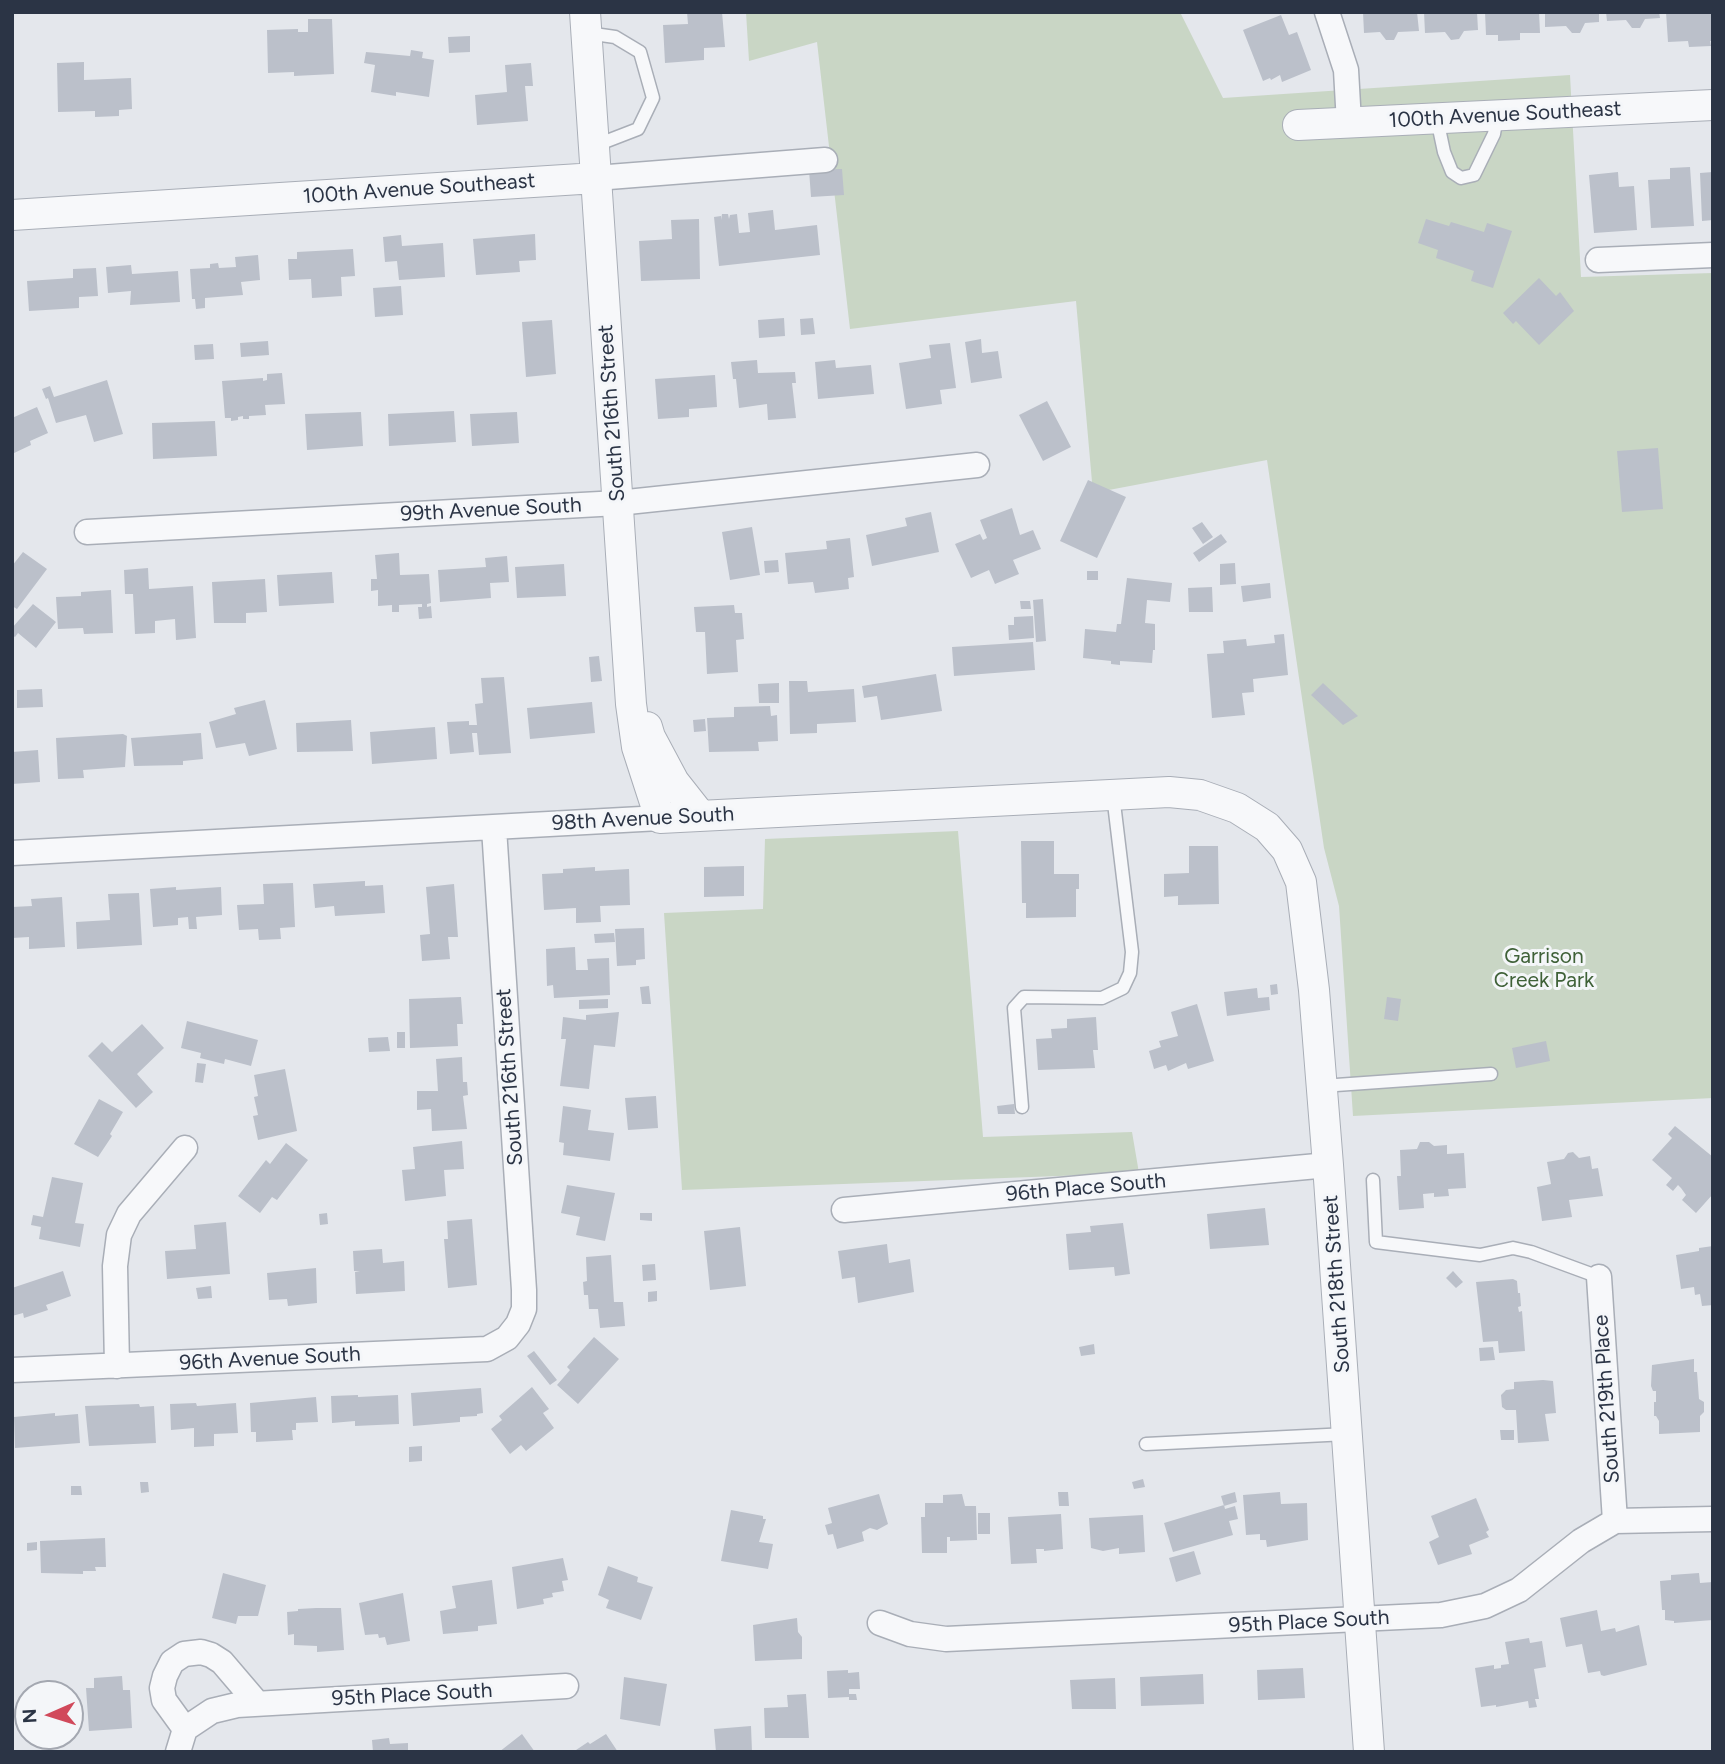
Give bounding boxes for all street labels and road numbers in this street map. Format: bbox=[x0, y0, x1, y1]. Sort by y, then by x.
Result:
street label: 100th Avenue Southeast bbox=[1388, 96, 1622, 134]
street label: 100th Avenue Southeast bbox=[302, 168, 536, 210]
street label: South 216th Street bbox=[593, 324, 631, 502]
street label: 99th Avenue South bbox=[400, 493, 582, 527]
street label: 98th Avenue South bbox=[551, 802, 735, 836]
street label: South 216th Street bbox=[491, 988, 529, 1166]
street label: 96th Place South bbox=[1005, 1168, 1167, 1208]
street label: South 218th Street bbox=[1318, 1194, 1356, 1374]
street label: South 219th Place bbox=[1589, 1314, 1625, 1484]
street label: 96th Avenue South bbox=[179, 1342, 361, 1376]
street label: 95th Place South bbox=[1228, 1605, 1390, 1639]
street label: 95th Place South bbox=[331, 1678, 493, 1712]

